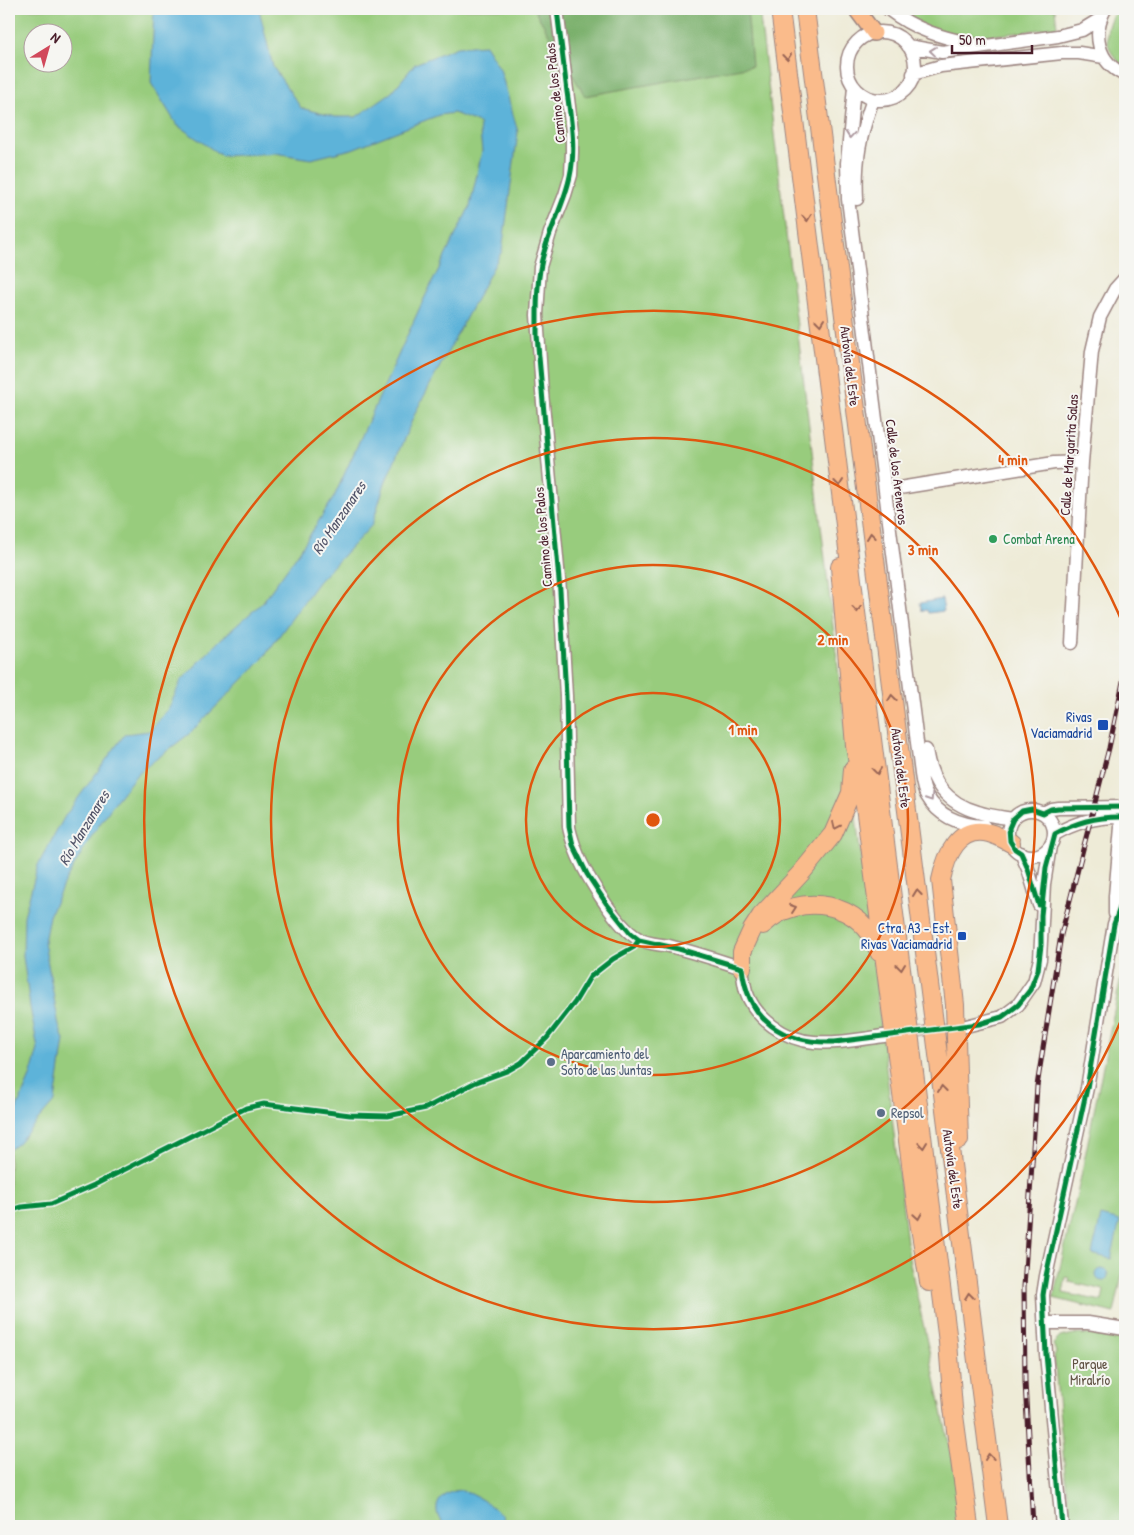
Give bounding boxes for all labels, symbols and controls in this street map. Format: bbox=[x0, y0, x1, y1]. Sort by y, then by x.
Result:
north arrow bbox=[22, 22, 72, 72]
scale bar bbox=[952, 22, 1032, 54]
text: N bbox=[47, 27, 65, 47]
text: 50 m bbox=[959, 29, 986, 50]
street label: Camino de los Palos bbox=[540, 42, 569, 144]
one-way arrow bbox=[929, 46, 937, 57]
one-way arrow bbox=[781, 53, 792, 61]
one-way arrow bbox=[844, 132, 855, 140]
one-way arrow bbox=[801, 215, 812, 223]
one-way arrow bbox=[814, 318, 825, 326]
street label: Autovía del Este bbox=[836, 325, 865, 407]
street label: Calle de Margarita Salas bbox=[1055, 394, 1083, 516]
street label: Calle de los Areneros bbox=[882, 418, 913, 526]
text: 4 min bbox=[998, 449, 1028, 470]
water label: Río Manzanares bbox=[306, 476, 371, 558]
one-way arrow bbox=[833, 480, 844, 488]
street label: Camino de los Palos bbox=[529, 486, 556, 588]
place label: Combat Arena bbox=[1003, 529, 1075, 548]
one-way arrow bbox=[866, 532, 877, 540]
marker: Combat Arena bbox=[987, 533, 999, 545]
text: 3 min bbox=[908, 539, 938, 560]
one-way arrow bbox=[851, 606, 862, 614]
text: 2 min bbox=[818, 629, 849, 650]
one-way arrow bbox=[887, 693, 898, 701]
place label: Rivas Vaciamadrid bbox=[1030, 707, 1093, 742]
marker: Rivas Vaciamadrid bbox=[1096, 718, 1110, 732]
text: 1 min bbox=[728, 719, 758, 740]
street label: Autovía del Este bbox=[887, 727, 916, 809]
one-way arrow bbox=[871, 767, 882, 775]
water label: Río Manzanares bbox=[53, 785, 115, 869]
one-way arrow bbox=[923, 793, 933, 802]
centre of rings bbox=[644, 811, 662, 829]
one-way arrow bbox=[832, 821, 842, 830]
one-way arrow bbox=[912, 889, 923, 897]
one-way arrow bbox=[788, 904, 797, 914]
place label: Ctra. A3 - Est. Rivas Vaciamadrid bbox=[861, 918, 953, 953]
marker: Ctra. A3 - Est. Rivas Vaciamadrid bbox=[956, 930, 968, 942]
one-way arrow bbox=[895, 963, 906, 971]
place label: Aparcamiento del Soto de las Juntas bbox=[561, 1044, 652, 1079]
marker: Aparcamiento del Soto de las Juntas bbox=[545, 1056, 557, 1068]
one-way arrow bbox=[937, 1085, 948, 1093]
place label: Repsol bbox=[891, 1103, 924, 1123]
marker: Repsol bbox=[875, 1107, 887, 1119]
street label: Autovía del Este bbox=[939, 1128, 969, 1210]
one-way arrow bbox=[917, 1142, 928, 1150]
one-way arrow bbox=[913, 1212, 923, 1220]
one-way arrow bbox=[964, 1292, 975, 1300]
park label: Parque Miralrío bbox=[1070, 1354, 1110, 1389]
one-way arrow bbox=[984, 1453, 995, 1461]

